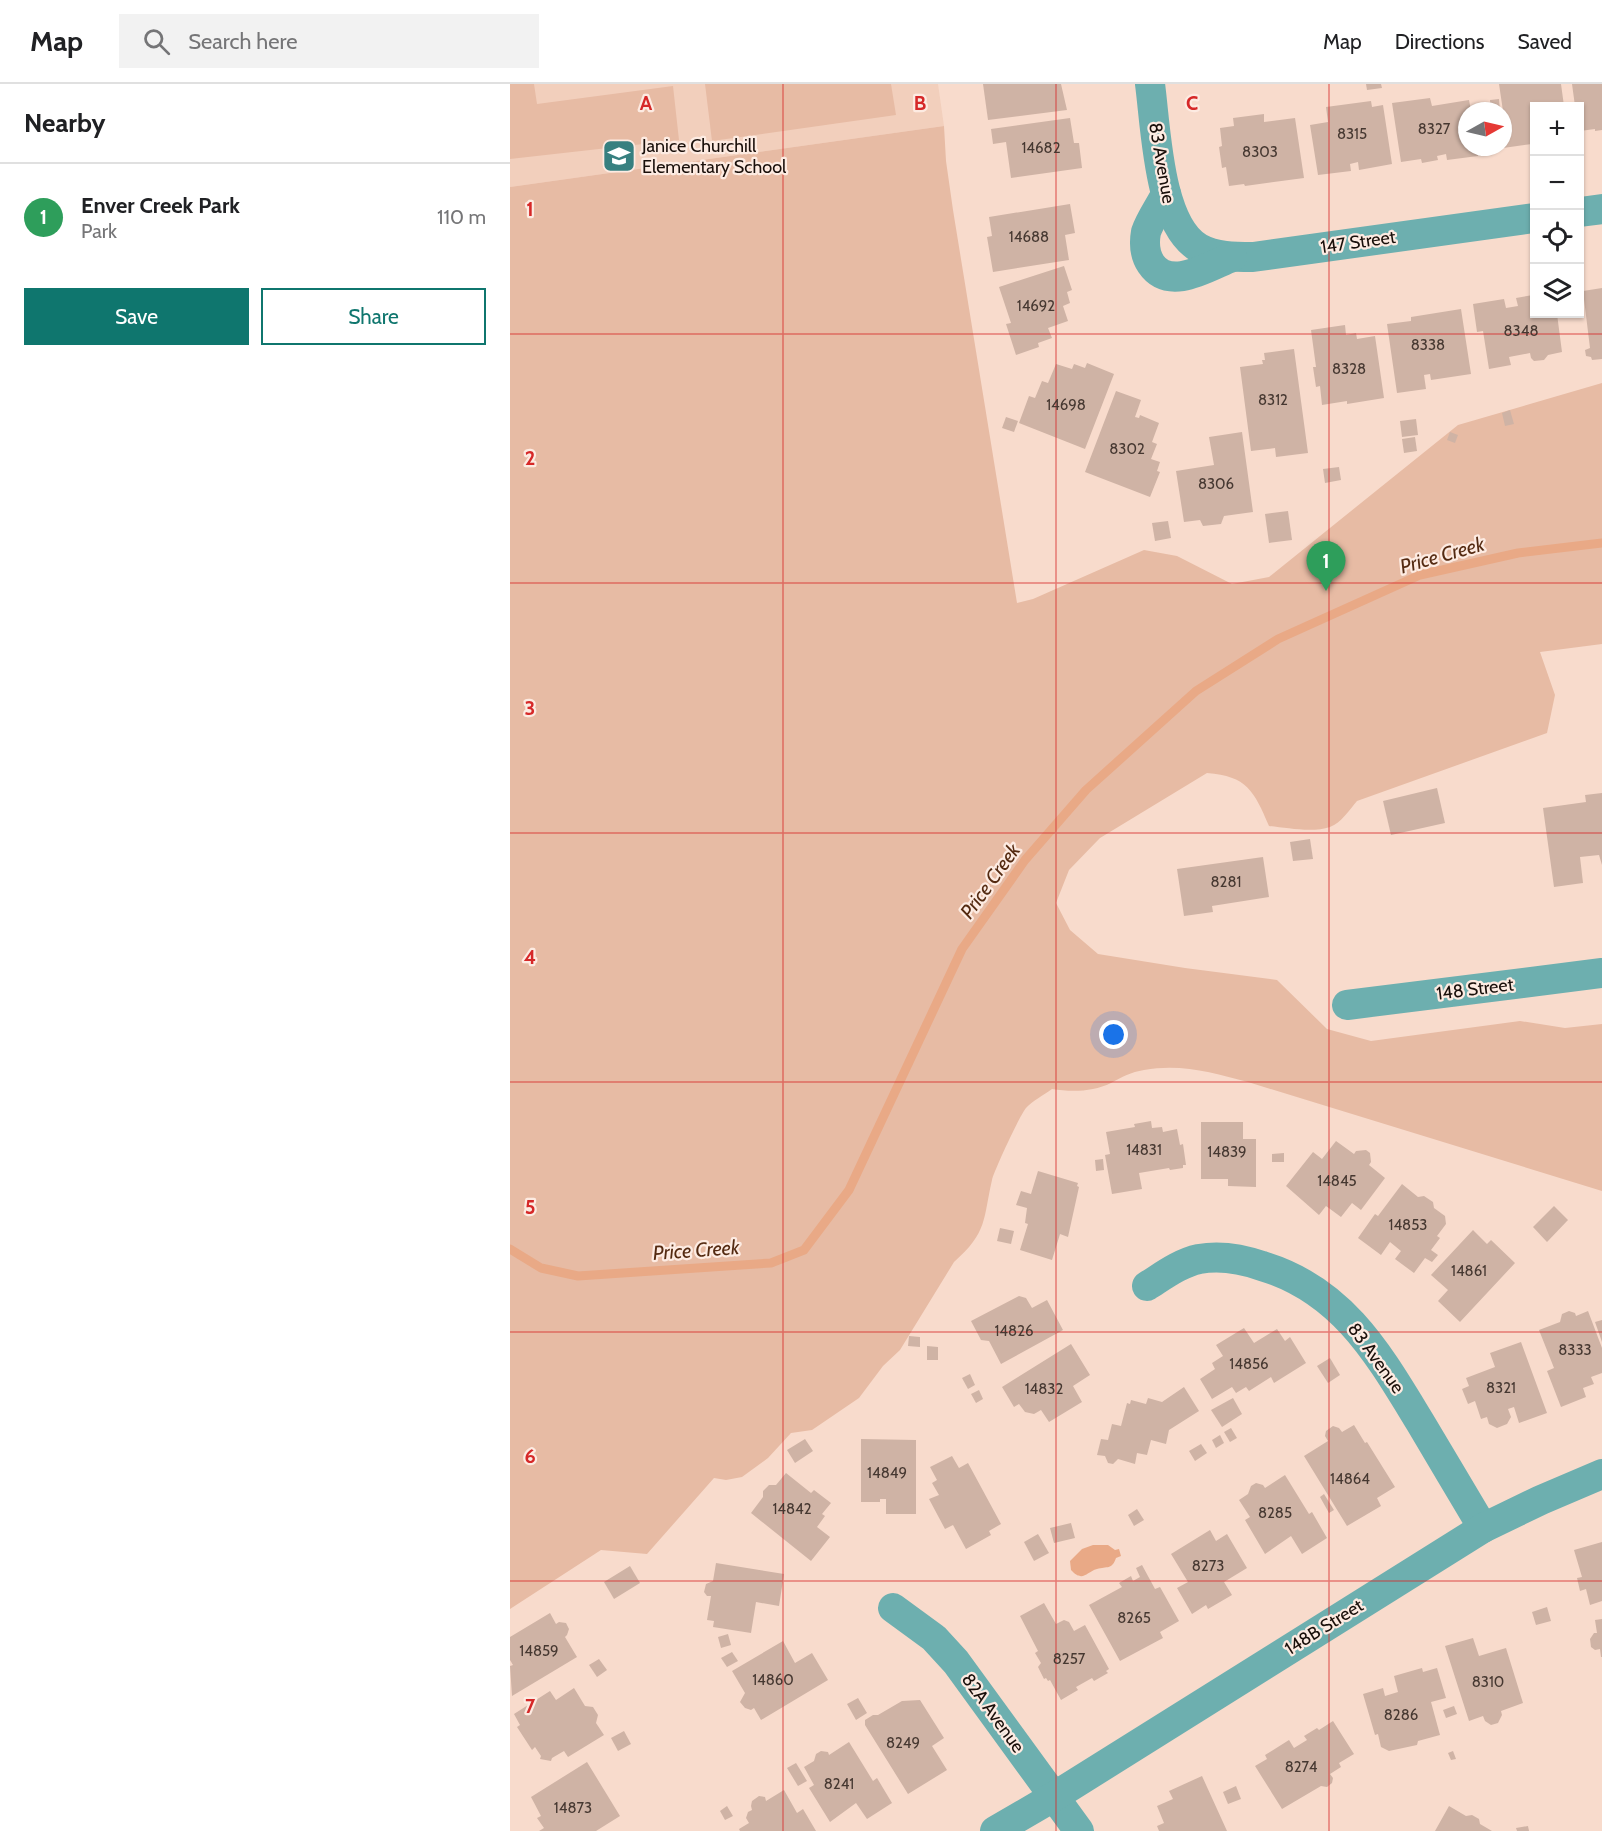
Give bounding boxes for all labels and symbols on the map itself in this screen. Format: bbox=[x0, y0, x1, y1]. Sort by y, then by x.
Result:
text: A bbox=[640, 91, 653, 115]
text: B bbox=[914, 91, 926, 115]
text: C bbox=[1186, 91, 1198, 115]
north arrow bbox=[1458, 102, 1512, 156]
house number: 8327 bbox=[1418, 120, 1451, 138]
street label: 83 Avenue bbox=[1144, 121, 1180, 205]
house number: 8315 bbox=[1337, 125, 1367, 143]
place label: Janice Churchill Elementary School bbox=[641, 135, 787, 178]
school or university icon: Janice Churchill Elementary School bbox=[601, 138, 637, 174]
house number: 14682 bbox=[1021, 139, 1061, 157]
house number: 8303 bbox=[1242, 143, 1278, 161]
text: 1 bbox=[526, 197, 534, 221]
street label: 147 Street bbox=[1319, 226, 1397, 258]
house number: 14688 bbox=[1009, 228, 1049, 246]
house number: 14692 bbox=[1017, 297, 1055, 315]
house number: 8348 bbox=[1504, 322, 1538, 340]
house number: 8338 bbox=[1411, 336, 1445, 354]
house number: 8328 bbox=[1332, 360, 1366, 378]
house number: 8312 bbox=[1258, 391, 1288, 409]
house number: 14698 bbox=[1046, 396, 1086, 414]
house number: 8302 bbox=[1109, 440, 1145, 458]
text: 2 bbox=[525, 446, 535, 470]
house number: 8306 bbox=[1198, 475, 1234, 493]
water label: Price Creek bbox=[1397, 531, 1488, 578]
pin: 1 bbox=[1306, 542, 1346, 591]
text: 3 bbox=[525, 696, 535, 720]
water label: Price Creek bbox=[955, 838, 1026, 923]
house number: 8281 bbox=[1211, 873, 1241, 891]
text: 4 bbox=[524, 945, 536, 969]
street label: 148 Street bbox=[1435, 973, 1515, 1005]
your location bbox=[1099, 1020, 1128, 1049]
house number: 14831 bbox=[1126, 1141, 1162, 1159]
house number: 14839 bbox=[1207, 1143, 1247, 1161]
house number: 14845 bbox=[1317, 1172, 1357, 1190]
text: 5 bbox=[525, 1195, 535, 1219]
house number: 14853 bbox=[1389, 1216, 1427, 1234]
water label: Price Creek bbox=[652, 1235, 742, 1265]
house number: 14861 bbox=[1451, 1262, 1487, 1280]
street label: 83 Avenue bbox=[1343, 1318, 1409, 1398]
house number: 14826 bbox=[994, 1322, 1034, 1340]
house number: 8333 bbox=[1558, 1341, 1592, 1359]
house number: 14856 bbox=[1229, 1355, 1269, 1373]
house number: 8321 bbox=[1486, 1379, 1516, 1397]
house number: 14832 bbox=[1025, 1380, 1063, 1398]
text: 6 bbox=[524, 1444, 536, 1468]
house number: 14849 bbox=[867, 1464, 907, 1482]
house number: 14864 bbox=[1330, 1470, 1370, 1488]
house number: 14842 bbox=[772, 1500, 812, 1518]
house number: 8285 bbox=[1258, 1504, 1292, 1522]
house number: 8273 bbox=[1192, 1557, 1224, 1575]
street label: 148B Street bbox=[1281, 1594, 1367, 1660]
house number: 8265 bbox=[1117, 1609, 1151, 1627]
house number: 14859 bbox=[519, 1642, 559, 1660]
house number: 8257 bbox=[1053, 1650, 1086, 1668]
street label: 82A Avenue bbox=[957, 1669, 1029, 1757]
house number: 14860 bbox=[752, 1671, 794, 1689]
house number: 8310 bbox=[1472, 1673, 1504, 1691]
text: 7 bbox=[525, 1694, 536, 1718]
house number: 8286 bbox=[1384, 1706, 1418, 1724]
house number: 8249 bbox=[886, 1734, 920, 1752]
house number: 8274 bbox=[1285, 1758, 1318, 1776]
house number: 8241 bbox=[824, 1775, 854, 1793]
house number: 14873 bbox=[554, 1799, 592, 1817]

